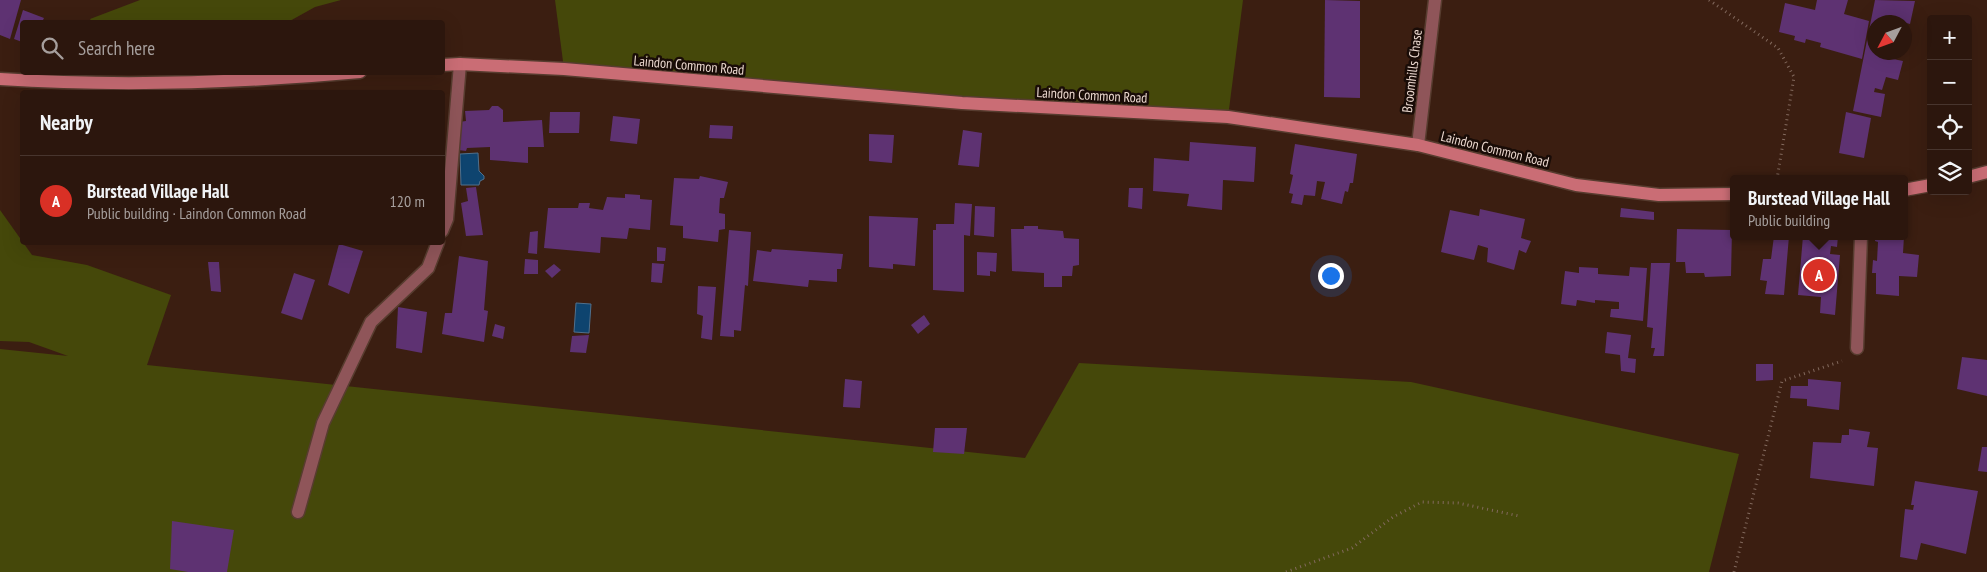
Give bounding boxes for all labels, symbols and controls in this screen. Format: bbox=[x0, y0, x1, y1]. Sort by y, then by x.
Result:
north arrow bbox=[1867, 15, 1912, 60]
map controls bbox=[1927, 15, 1972, 195]
button: + bbox=[1927, 15, 1972, 60]
search box bbox=[20, 20, 445, 75]
street label: Broomhills Chase bbox=[1398, 28, 1426, 114]
icon: search bbox=[38, 34, 66, 62]
text: Search here bbox=[78, 36, 155, 60]
street label: Laindon Common Road bbox=[633, 51, 745, 79]
button: − bbox=[1927, 60, 1972, 105]
street label: Laindon Common Road bbox=[1036, 83, 1148, 107]
button: locate bbox=[1927, 105, 1972, 150]
text: Nearby bbox=[40, 109, 93, 136]
street label: Laindon Common Road bbox=[1439, 127, 1551, 171]
button: layers bbox=[1927, 150, 1972, 195]
popup bbox=[1730, 175, 1908, 240]
text: Burstead Village Hall bbox=[87, 179, 229, 203]
text: Burstead Village Hall bbox=[1748, 186, 1890, 210]
text: A bbox=[52, 191, 60, 211]
text: 120 m bbox=[390, 191, 425, 211]
text: Public building · Laindon Common Road bbox=[87, 203, 306, 223]
text: Public building bbox=[1748, 210, 1830, 230]
pin: A bbox=[1803, 256, 1835, 294]
your location bbox=[1318, 263, 1344, 289]

